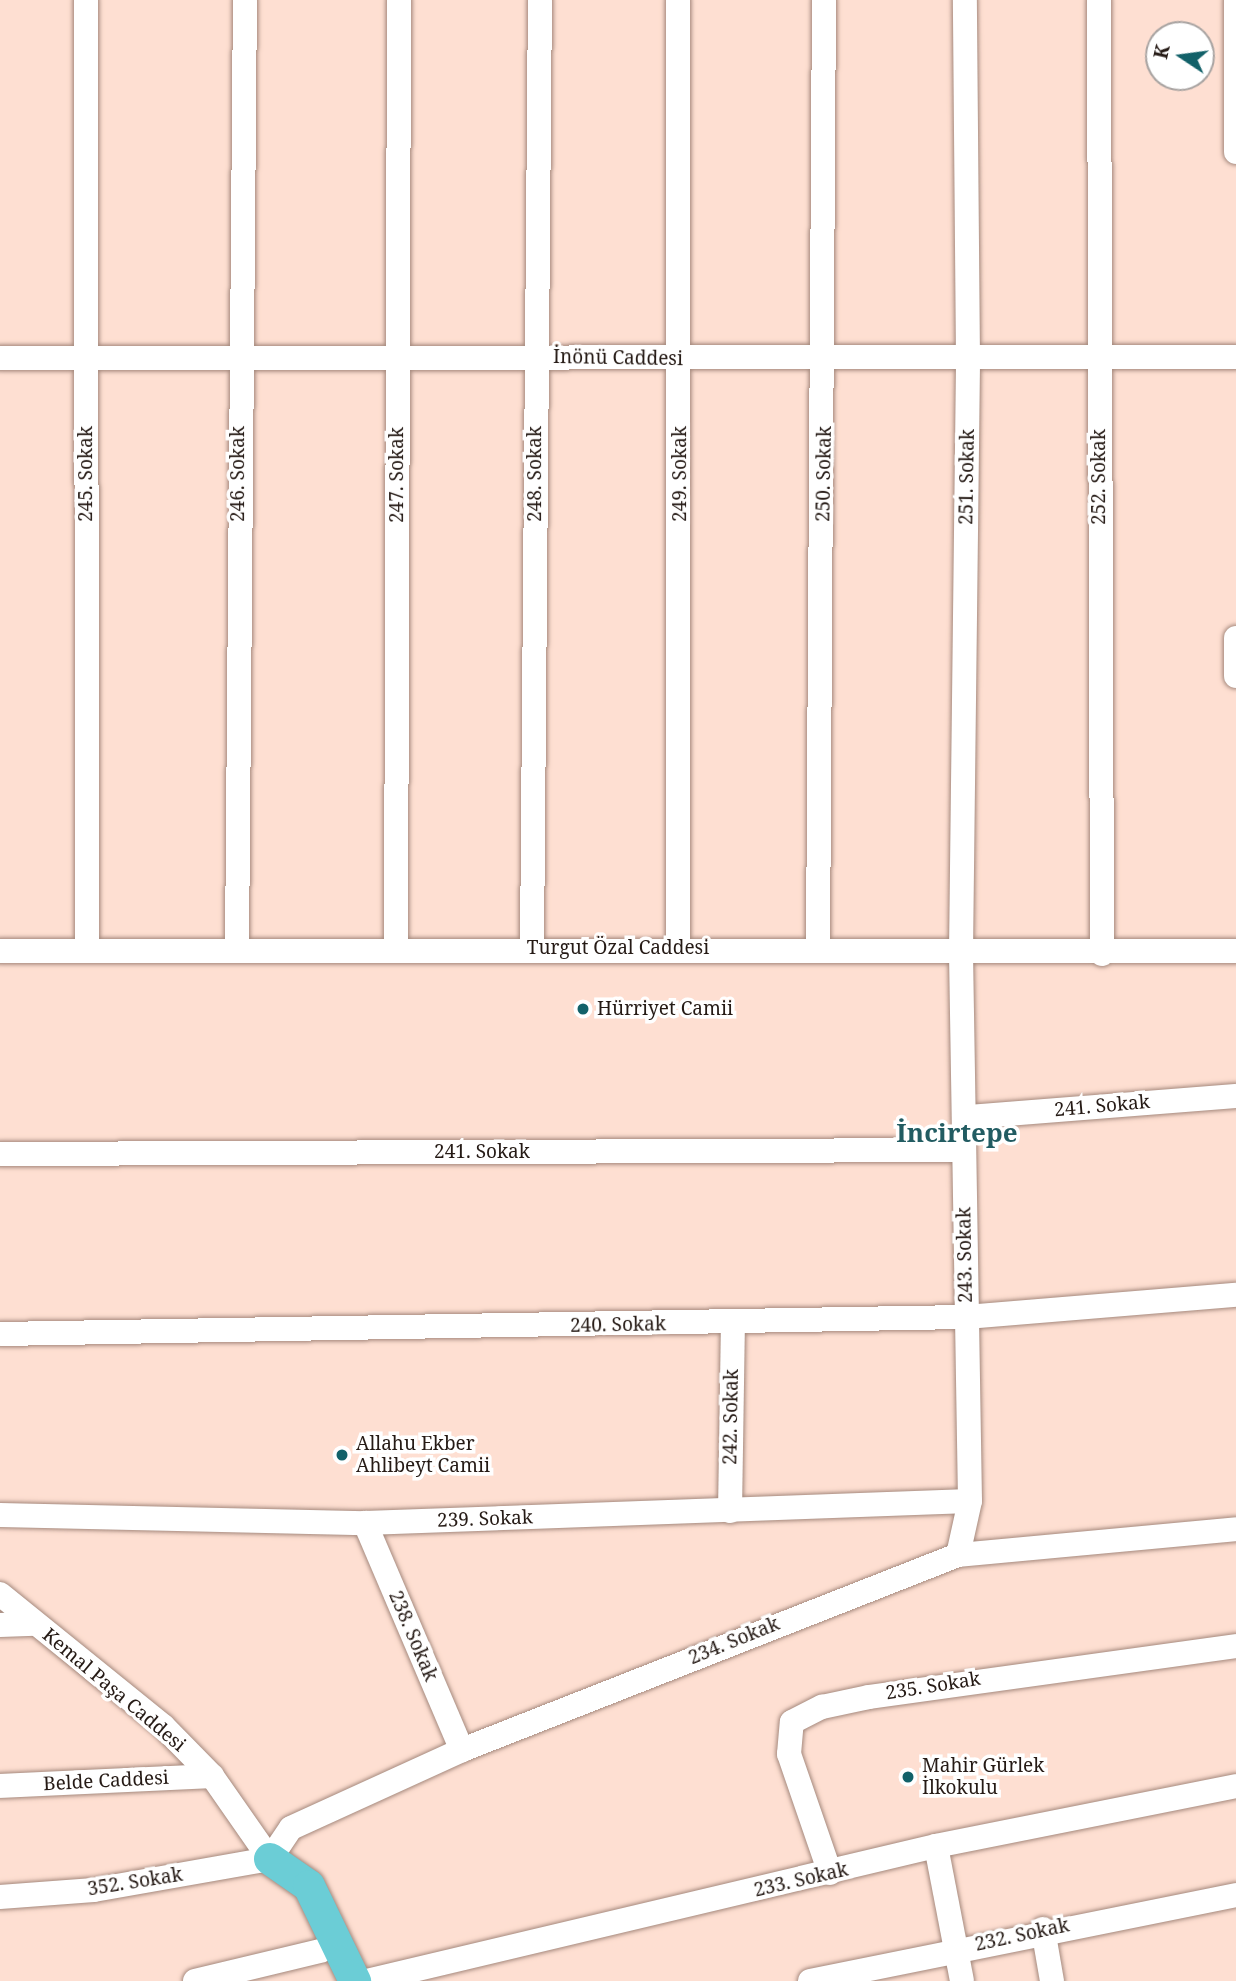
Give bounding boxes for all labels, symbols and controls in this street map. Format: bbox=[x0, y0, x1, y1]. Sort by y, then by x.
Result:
north arrow bbox=[1145, 21, 1215, 91]
text: K bbox=[1147, 42, 1176, 61]
street label: İnönü Caddesi bbox=[553, 345, 683, 371]
street label: 245. Sokak bbox=[75, 426, 97, 522]
street label: 246. Sokak bbox=[227, 426, 249, 522]
street label: 248. Sokak bbox=[524, 426, 546, 522]
street label: 249. Sokak bbox=[669, 426, 691, 522]
street label: 250. Sokak bbox=[812, 426, 836, 522]
street label: 247. Sokak bbox=[386, 427, 408, 523]
street label: 251. Sokak bbox=[955, 429, 979, 525]
street label: 252. Sokak bbox=[1088, 429, 1110, 525]
street label: Turgut Özal Caddesi bbox=[527, 937, 709, 959]
place label: Hürriyet Camii bbox=[597, 998, 733, 1020]
marker: Hürriyet Camii bbox=[575, 1001, 591, 1017]
street label: 241. Sokak bbox=[1053, 1090, 1151, 1122]
district label: İncirtepe bbox=[896, 1117, 1018, 1149]
street label: 241. Sokak bbox=[434, 1141, 530, 1163]
street label: 243. Sokak bbox=[953, 1207, 977, 1303]
street label: 240. Sokak bbox=[570, 1313, 666, 1337]
street label: 242. Sokak bbox=[719, 1369, 743, 1465]
place label: Allahu Ekber Ahlibeyt Camii bbox=[356, 1433, 490, 1477]
marker: Allahu Ekber Ahlibeyt Camii bbox=[334, 1447, 350, 1463]
street label: 239. Sokak bbox=[437, 1506, 533, 1532]
street label: 238. Sokak bbox=[384, 1587, 442, 1685]
street label: 234. Sokak bbox=[685, 1612, 783, 1670]
street label: Kemal Paşa Caddesi bbox=[38, 1624, 190, 1756]
street label: 235. Sokak bbox=[884, 1667, 982, 1705]
place label: Mahir Gürlek İlkokulu bbox=[922, 1755, 1044, 1799]
street label: Belde Caddesi bbox=[43, 1766, 169, 1796]
marker: Mahir Gürlek İlkokulu bbox=[900, 1769, 916, 1785]
street label: 233. Sokak bbox=[752, 1858, 850, 1902]
street label: 352. Sokak bbox=[86, 1863, 184, 1901]
street label: 232. Sokak bbox=[973, 1914, 1071, 1956]

